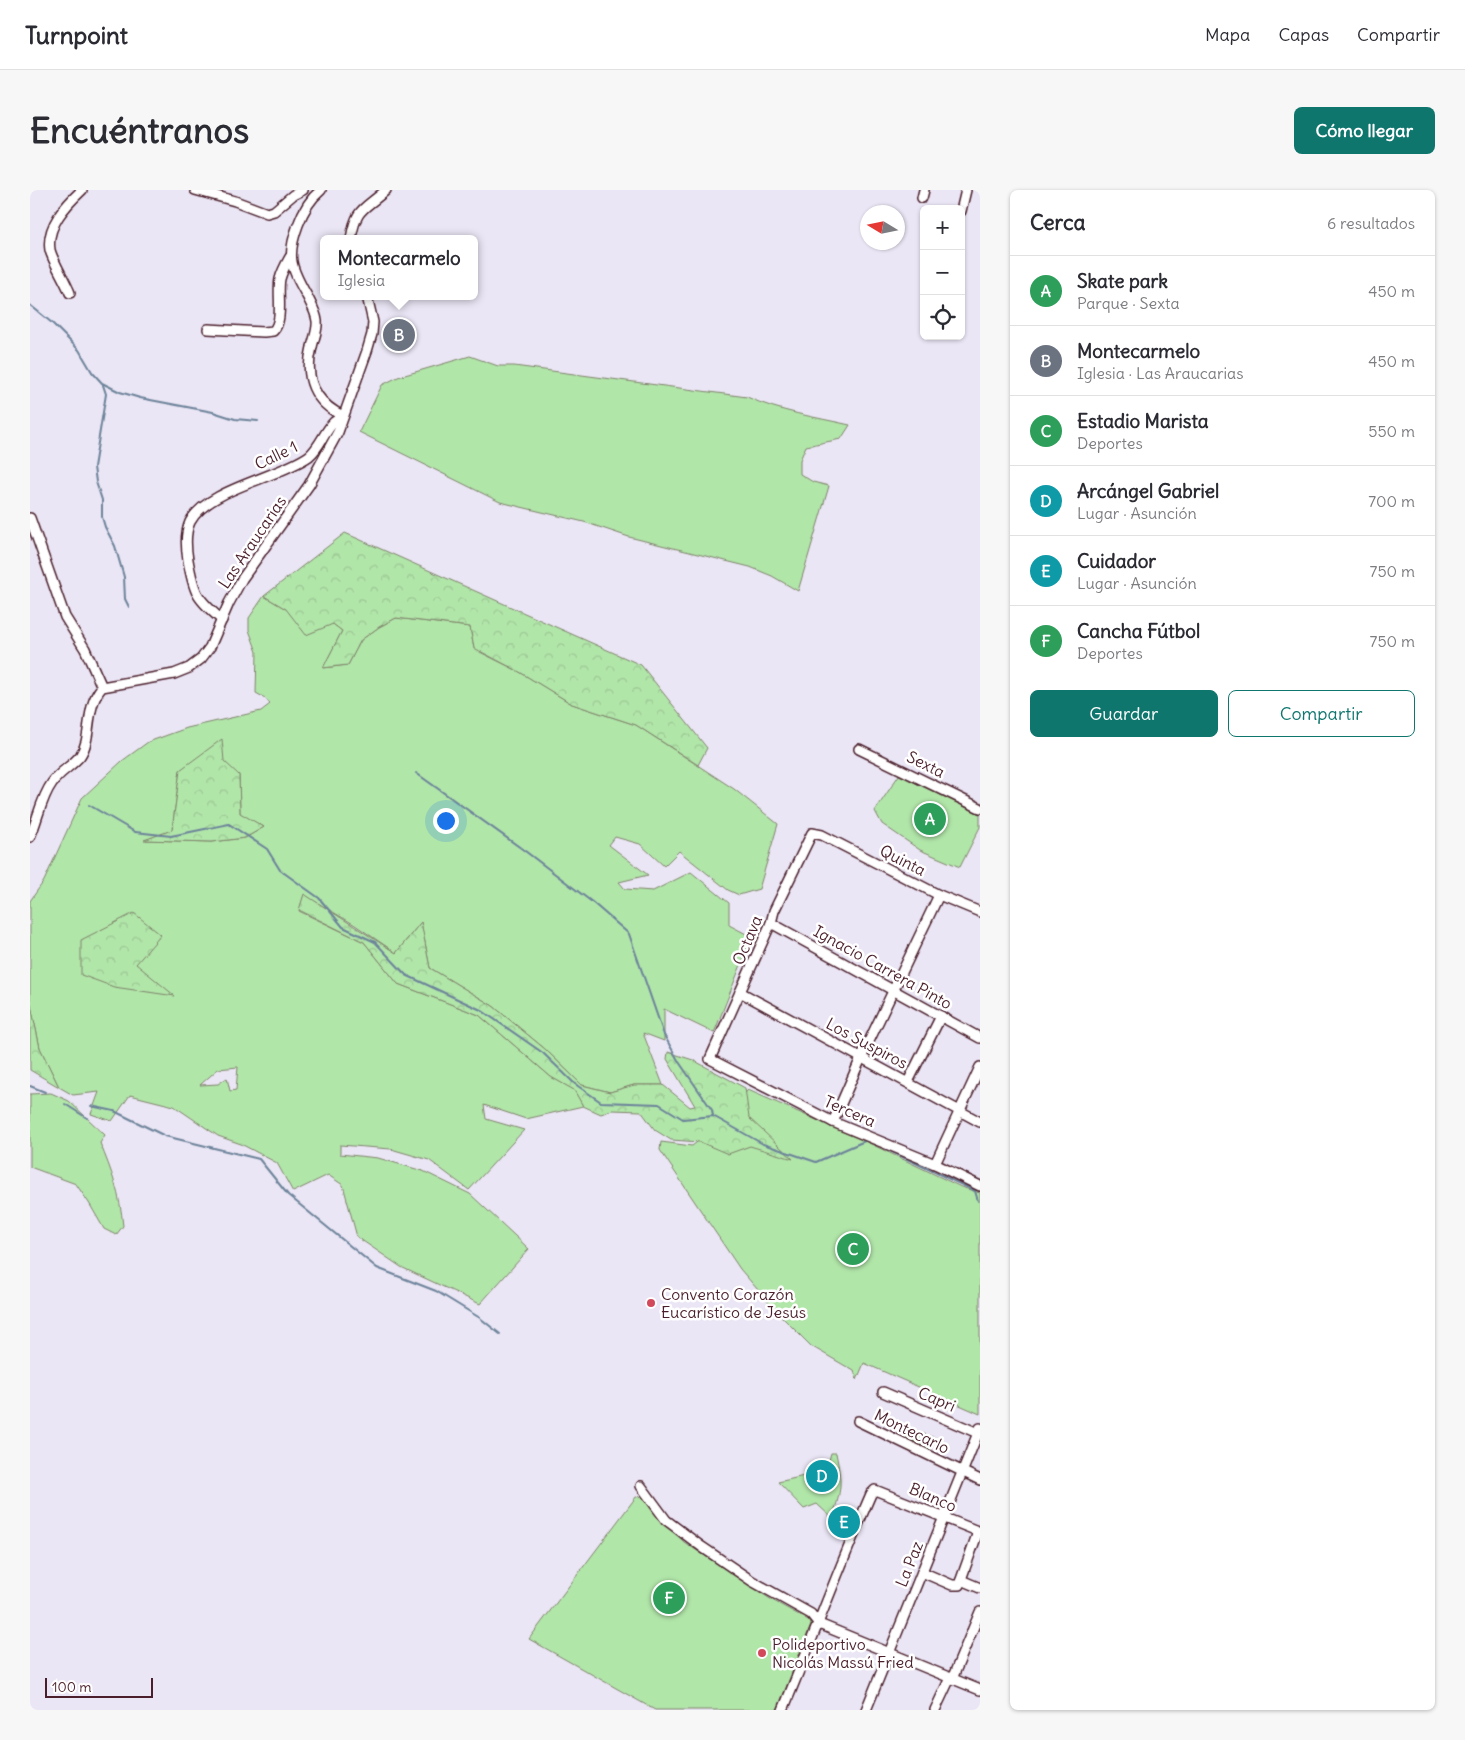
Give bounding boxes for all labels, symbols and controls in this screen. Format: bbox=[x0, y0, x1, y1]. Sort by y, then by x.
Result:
text: Turnpoint bbox=[25, 20, 128, 50]
text: Mapa bbox=[1205, 23, 1250, 46]
text: Capas bbox=[1278, 23, 1329, 46]
text: Compartir bbox=[1357, 23, 1440, 46]
button: Cómo llegar bbox=[1294, 107, 1435, 154]
text: Encuéntranos bbox=[30, 108, 249, 152]
north arrow bbox=[860, 205, 905, 250]
map controls bbox=[920, 205, 965, 340]
button: + bbox=[920, 205, 965, 250]
text: Cerca bbox=[1030, 209, 1085, 236]
text: 6 resultados bbox=[1327, 213, 1415, 233]
popup bbox=[320, 235, 478, 300]
text: Montecarmelo bbox=[337, 246, 461, 270]
button: − bbox=[920, 250, 965, 295]
text: Skate park bbox=[1077, 269, 1168, 293]
text: Iglesia bbox=[337, 270, 385, 290]
text: A bbox=[1041, 281, 1051, 301]
text: 450 m bbox=[1368, 281, 1415, 301]
text: Parque · Sexta bbox=[1077, 293, 1180, 313]
button: locate bbox=[920, 295, 965, 340]
pin: B bbox=[383, 316, 415, 354]
text: Montecarmelo bbox=[1077, 339, 1200, 363]
text: B bbox=[1041, 351, 1051, 371]
text: 450 m bbox=[1368, 351, 1415, 371]
text: Iglesia · Las Araucarias bbox=[1077, 363, 1243, 383]
text: Estadio Marista bbox=[1077, 409, 1209, 433]
text: C bbox=[1041, 421, 1051, 441]
text: 550 m bbox=[1368, 421, 1415, 441]
text: Deportes bbox=[1077, 433, 1143, 453]
street label: Calle 1 bbox=[251, 436, 301, 474]
text: Arcángel Gabriel bbox=[1077, 479, 1219, 503]
text: D bbox=[1040, 491, 1052, 511]
text: 700 m bbox=[1368, 491, 1415, 511]
street label: Las Araucarias bbox=[214, 492, 290, 592]
text: Lugar · Asunción bbox=[1077, 503, 1197, 523]
text: Cuidador bbox=[1077, 549, 1156, 573]
text: E bbox=[1041, 561, 1051, 581]
text: 750 m bbox=[1370, 561, 1415, 581]
text: Lugar · Asunción bbox=[1077, 573, 1197, 593]
text: Cancha Fútbol bbox=[1077, 619, 1200, 643]
text: F bbox=[1041, 631, 1051, 651]
text: 750 m bbox=[1370, 631, 1415, 651]
text: Deportes bbox=[1077, 643, 1143, 663]
button: Guardar bbox=[1030, 690, 1218, 737]
button: Compartir bbox=[1228, 690, 1415, 737]
street label: Sexta bbox=[904, 746, 948, 782]
pin: A bbox=[914, 800, 946, 838]
your location bbox=[433, 808, 459, 834]
street label: Quinta bbox=[877, 840, 929, 880]
street label: Octava bbox=[728, 912, 766, 968]
street label: Ignacio Carrera Pinto bbox=[810, 921, 956, 1013]
street label: Los Suspiros bbox=[823, 1013, 911, 1073]
street label: Tercera bbox=[821, 1091, 879, 1131]
pin: C bbox=[837, 1230, 869, 1268]
place label: Convento Corazón Eucarístico de Jesús bbox=[661, 1284, 806, 1322]
marker: Convento Corazón Eucarístico de Jesús bbox=[645, 1297, 657, 1309]
street label: Capri bbox=[915, 1382, 959, 1416]
street label: Montecarlo bbox=[871, 1404, 953, 1458]
pin: D bbox=[806, 1457, 838, 1495]
street label: Blanco bbox=[906, 1478, 960, 1516]
pin: E bbox=[828, 1503, 860, 1541]
street label: La Paz bbox=[891, 1538, 927, 1590]
pin: F bbox=[653, 1579, 685, 1617]
place label: Polideportivo Nicolás Massú Fried bbox=[772, 1634, 914, 1672]
marker: Polideportivo Nicolás Massú Fried bbox=[756, 1647, 768, 1659]
scale bar bbox=[45, 1675, 152, 1698]
text: 100 m bbox=[52, 1678, 92, 1696]

